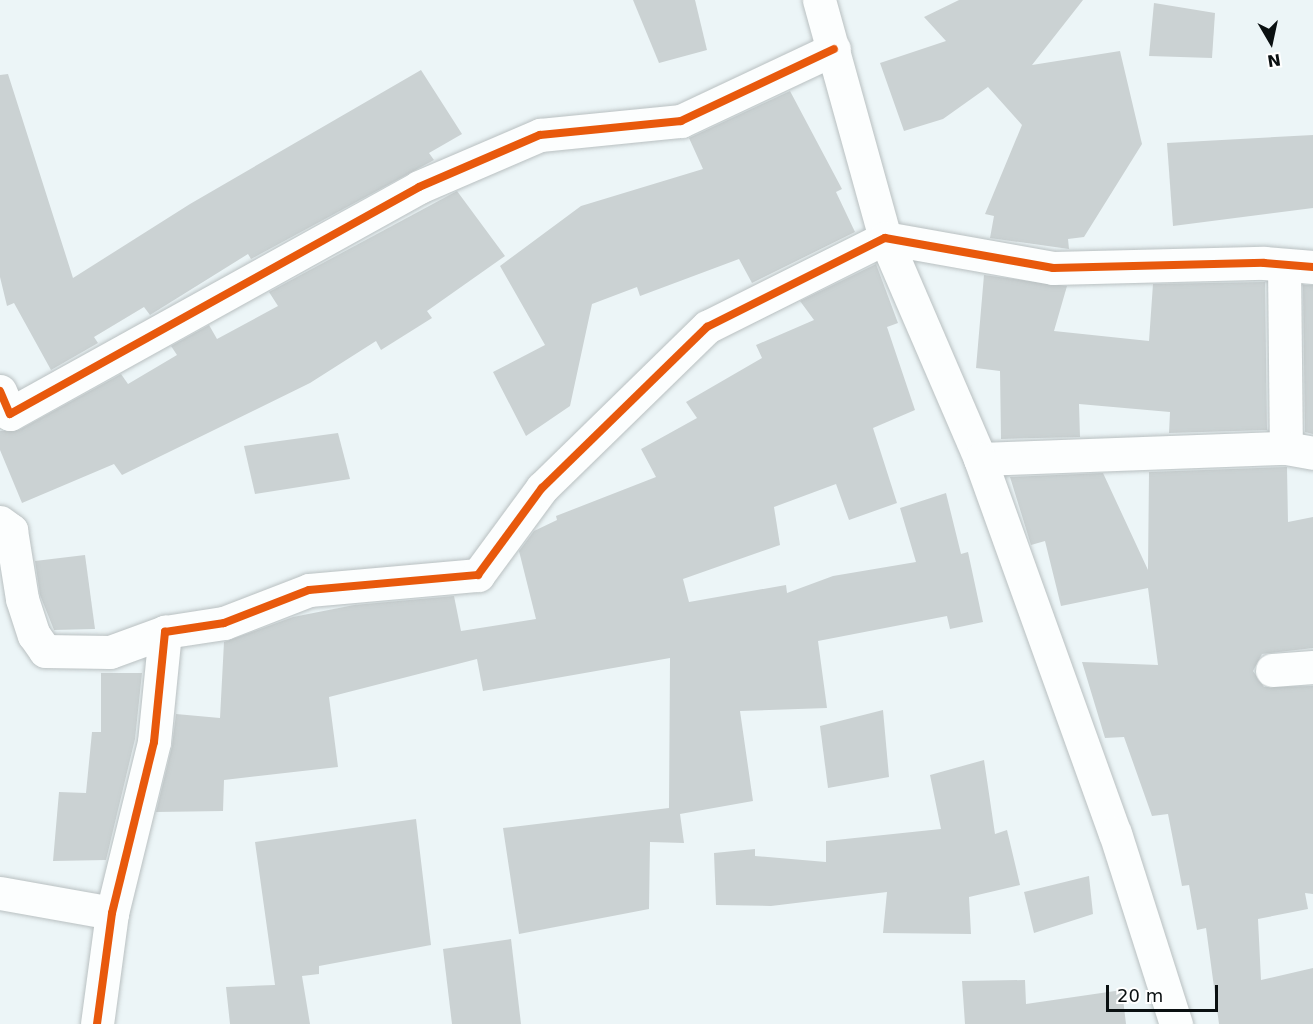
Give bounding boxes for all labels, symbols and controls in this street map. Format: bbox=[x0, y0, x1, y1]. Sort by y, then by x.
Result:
north arrow bbox=[1241, 12, 1301, 72]
text: N bbox=[1266, 50, 1282, 71]
scale bar bbox=[1109, 973, 1222, 1011]
text: 20 m bbox=[1117, 985, 1163, 1006]

